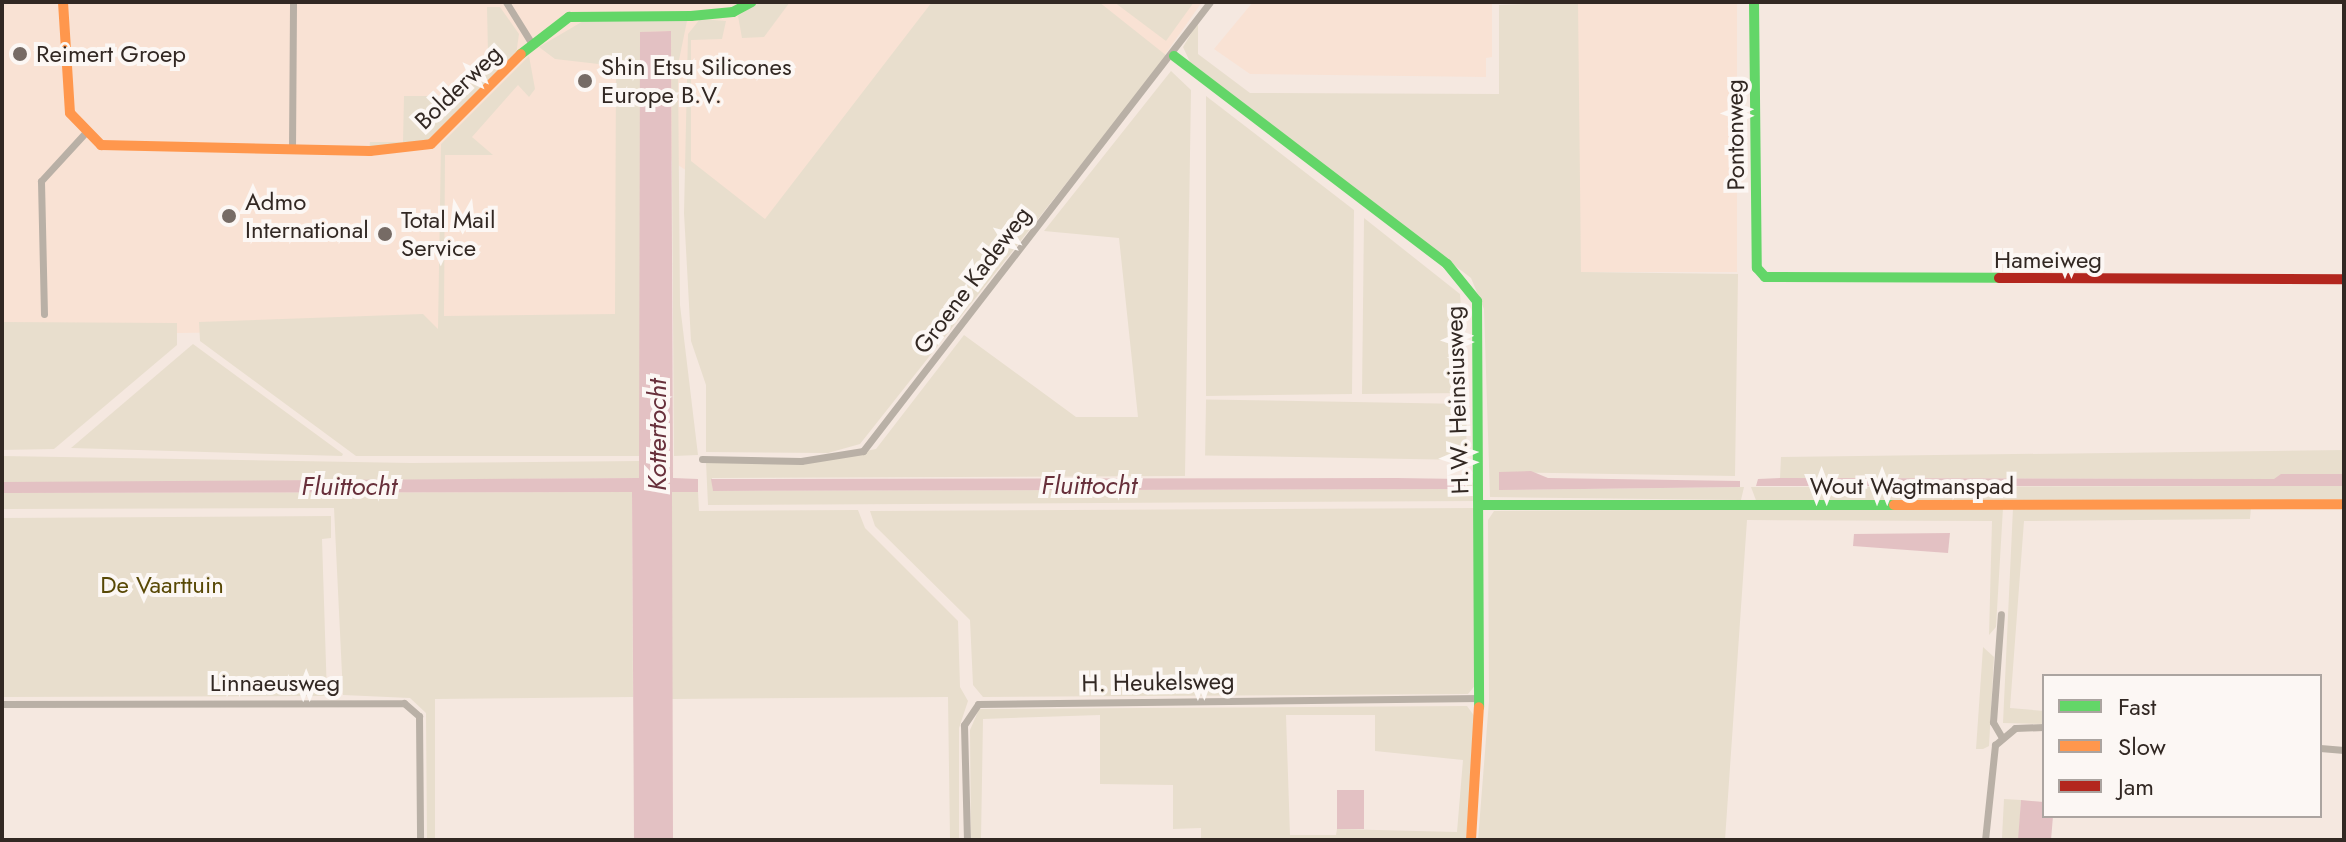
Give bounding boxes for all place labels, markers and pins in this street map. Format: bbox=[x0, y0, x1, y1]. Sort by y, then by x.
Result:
place label: Reimert Groep bbox=[36, 40, 186, 68]
marker: Reimert Groep bbox=[11, 45, 29, 63]
place label: Shin Etsu Silicones Europe B.V. bbox=[601, 53, 792, 109]
marker: Shin Etsu Silicones Europe B.V. bbox=[576, 72, 594, 90]
place label: Admo International bbox=[245, 188, 369, 244]
place label: Total Mail Service bbox=[401, 206, 496, 262]
marker: Admo International bbox=[220, 207, 238, 225]
marker: Total Mail Service bbox=[376, 225, 394, 243]

